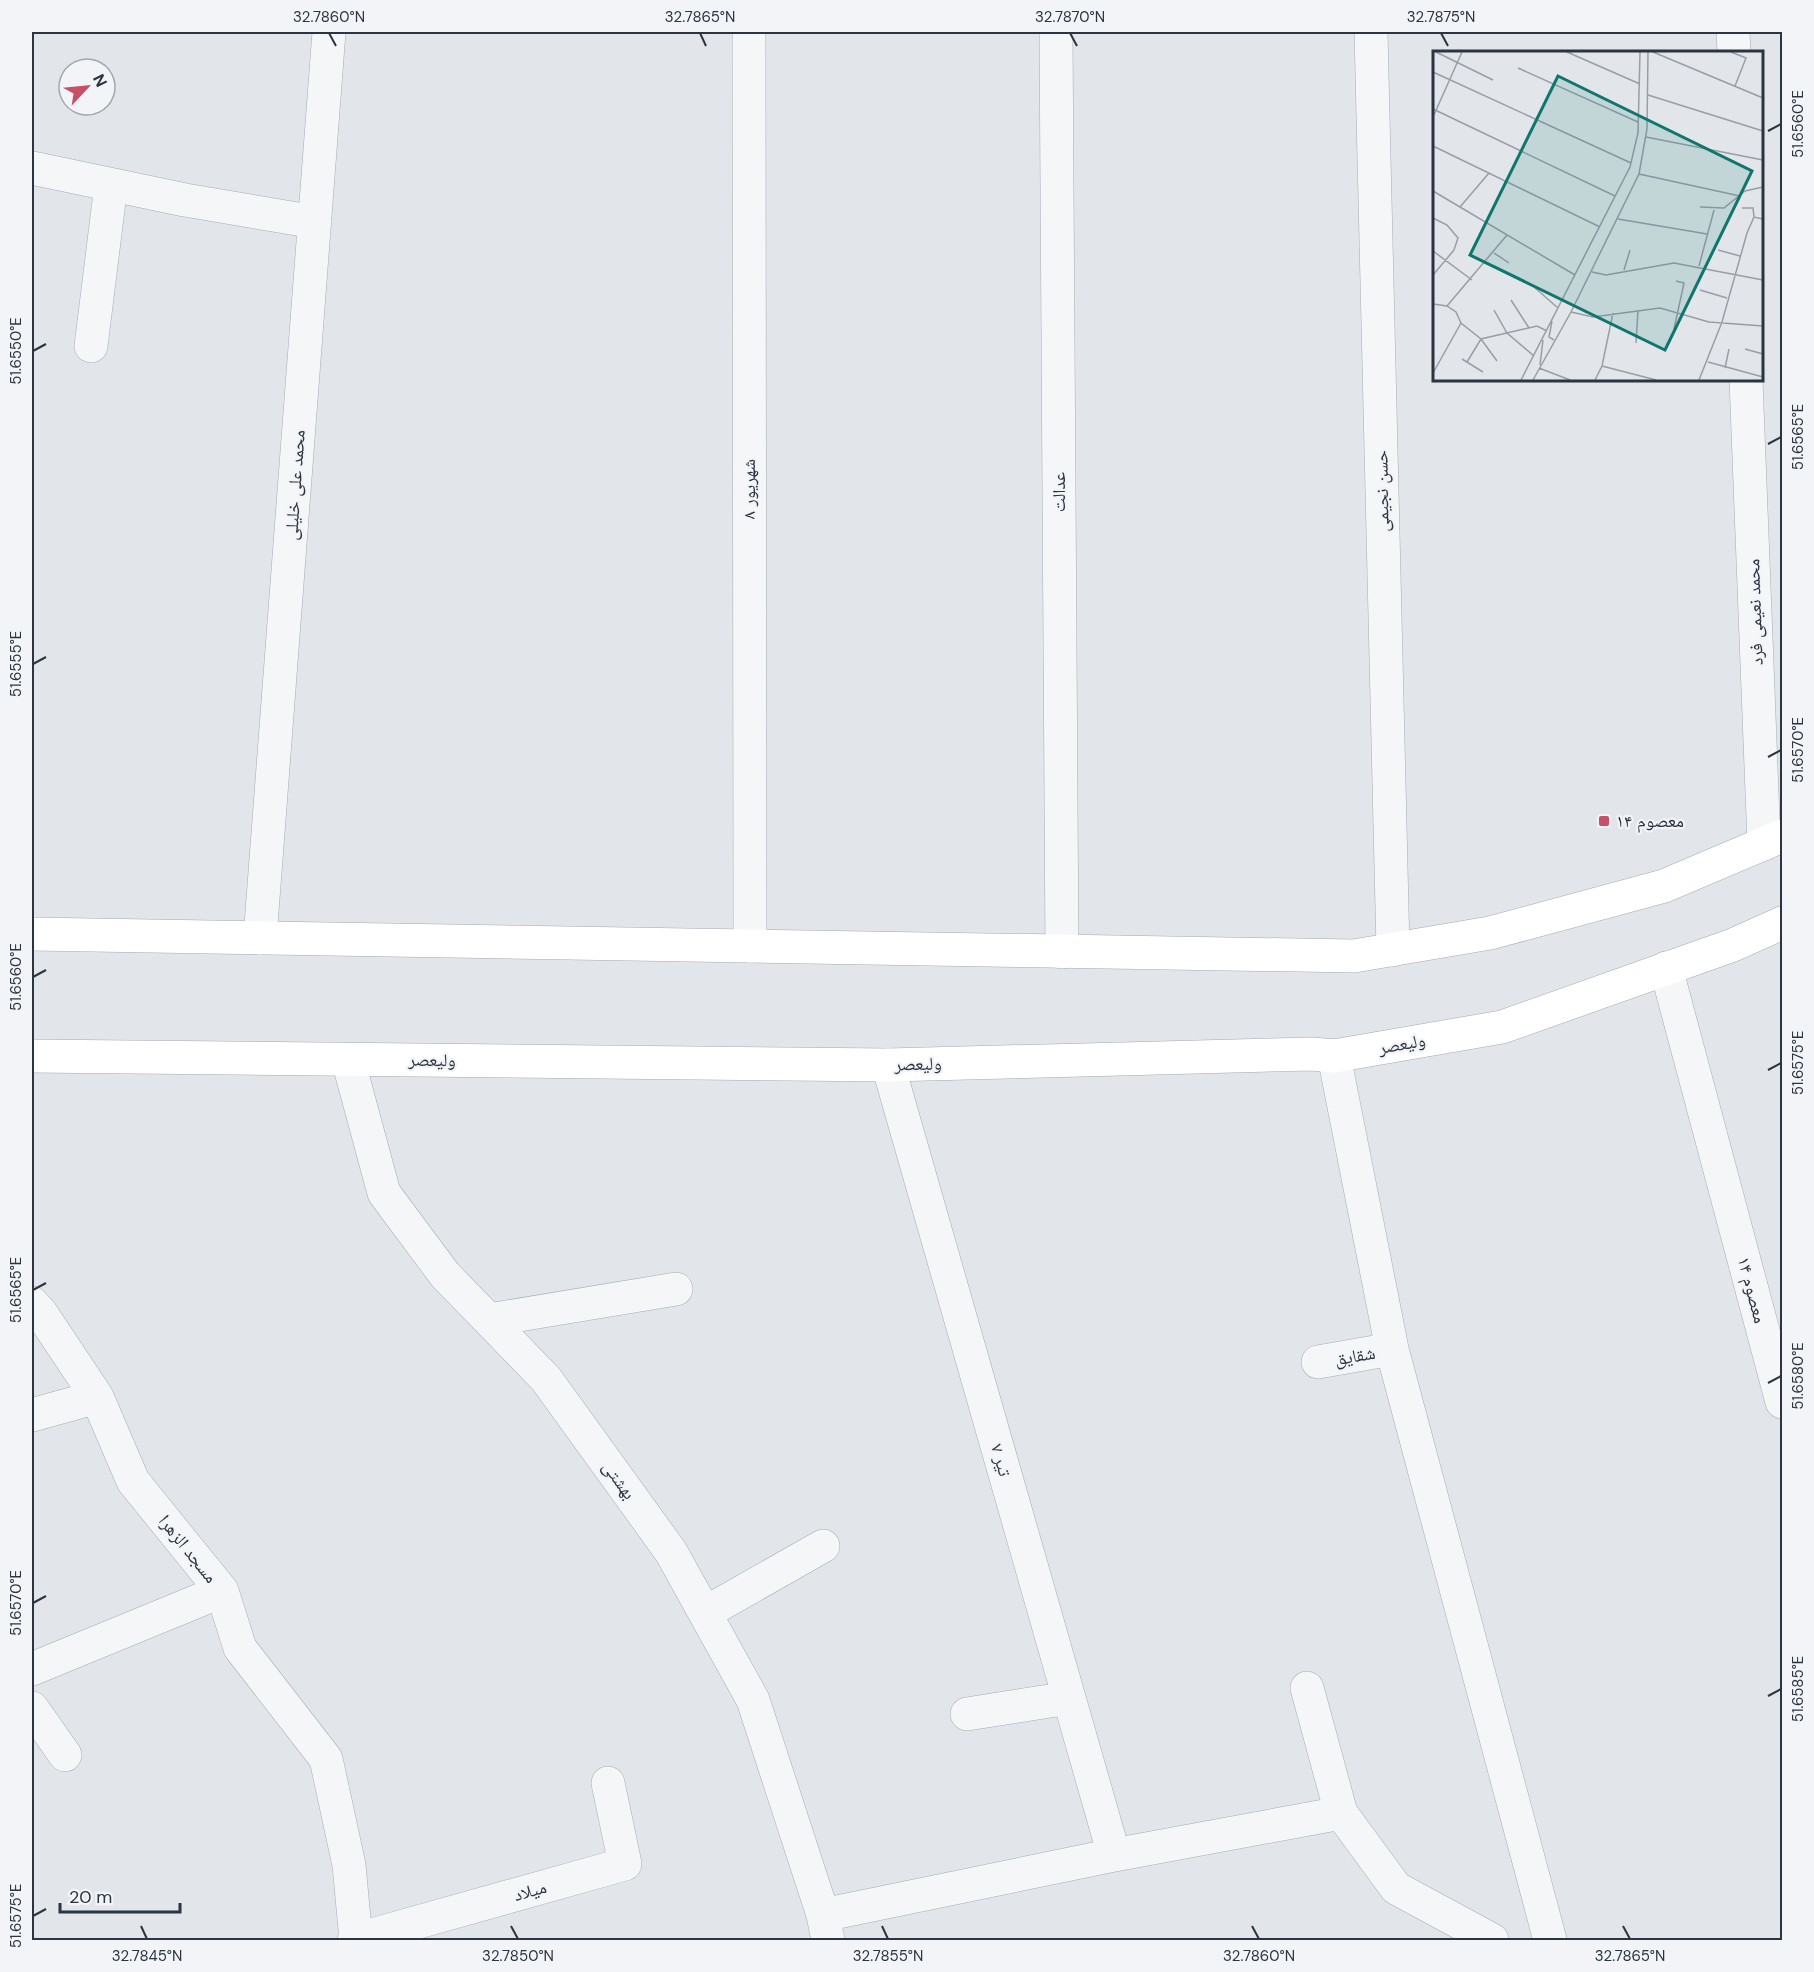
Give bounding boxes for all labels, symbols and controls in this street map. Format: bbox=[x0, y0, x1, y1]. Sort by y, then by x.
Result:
text: 32.7860°N bbox=[293, 7, 365, 27]
text: 32.7865°N bbox=[665, 7, 735, 27]
text: 32.7870°N bbox=[1035, 7, 1105, 27]
text: 32.7875°N bbox=[1407, 7, 1475, 27]
inset map bbox=[1433, 51, 1763, 381]
north arrow bbox=[57, 57, 117, 117]
text: N bbox=[88, 71, 112, 90]
text: 51.6560°E bbox=[1788, 90, 1808, 158]
text: 51.6550°E bbox=[6, 317, 26, 385]
text: 51.6565°E bbox=[1788, 404, 1808, 470]
street label: محمد علی خلیلی bbox=[279, 429, 311, 541]
street label: حسن نجیمی bbox=[1369, 450, 1395, 532]
street label: ۸ شهریور bbox=[737, 459, 761, 519]
street label: عدالت bbox=[1047, 472, 1071, 512]
street label: محمد نعیمی فرد bbox=[1741, 558, 1769, 666]
text: 51.6555°E bbox=[6, 631, 26, 697]
text: 51.6570°E bbox=[1788, 717, 1808, 783]
place label: ۱۴ معصوم bbox=[1616, 809, 1684, 833]
marker: ۱۴ معصوم bbox=[1597, 814, 1611, 828]
text: 51.6560°E bbox=[6, 943, 26, 1011]
street label: ولیعصر bbox=[1376, 1028, 1427, 1060]
text: 51.6575°E bbox=[1788, 1031, 1808, 1095]
street label: ولیعصر bbox=[407, 1048, 456, 1072]
street label: ولیعصر bbox=[893, 1052, 942, 1076]
street label: ۱۴ معصوم bbox=[1732, 1254, 1772, 1326]
text: 51.6565°E bbox=[6, 1257, 26, 1323]
street label: شقایق bbox=[1333, 1341, 1377, 1371]
text: 51.6580°E bbox=[1788, 1342, 1808, 1410]
street label: ۷ تیر bbox=[985, 1441, 1017, 1479]
street label: بهشتی bbox=[597, 1456, 641, 1504]
street label: مسجد الزهرا bbox=[153, 1510, 223, 1588]
text: 51.6570°E bbox=[6, 1570, 26, 1636]
text: 51.6585°E bbox=[1788, 1656, 1808, 1722]
street label: میلاد bbox=[511, 1875, 549, 1907]
scale bar bbox=[60, 1876, 180, 1914]
text: 51.6575°E bbox=[6, 1884, 26, 1948]
text: 20 m bbox=[69, 1885, 112, 1909]
text: 32.7845°N bbox=[112, 1946, 182, 1966]
text: 32.7850°N bbox=[482, 1946, 554, 1966]
text: 32.7855°N bbox=[853, 1946, 923, 1966]
text: 32.7860°N bbox=[1223, 1946, 1295, 1966]
text: 32.7865°N bbox=[1595, 1946, 1665, 1966]

